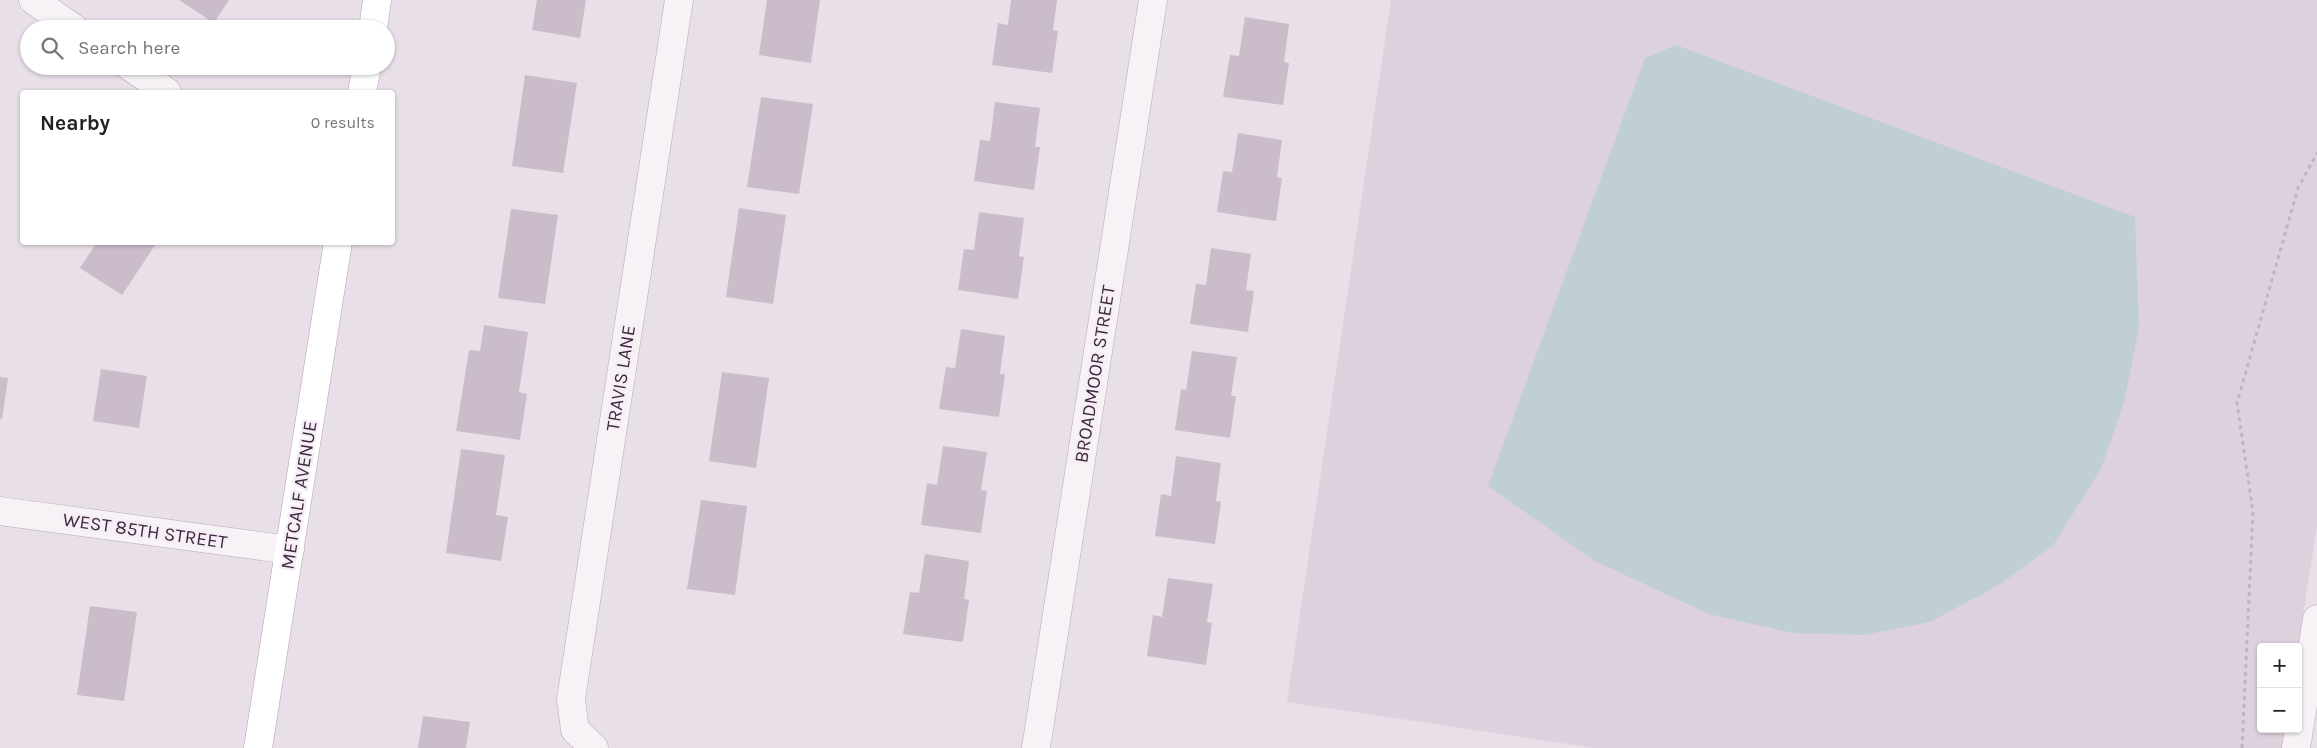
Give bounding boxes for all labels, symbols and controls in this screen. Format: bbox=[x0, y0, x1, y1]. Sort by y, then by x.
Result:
search box bbox=[20, 20, 395, 75]
icon: search bbox=[38, 34, 66, 62]
text: Search here bbox=[78, 37, 180, 59]
text: Nearby bbox=[40, 111, 110, 135]
text: 0 results bbox=[311, 113, 375, 132]
street label: BROADMOOR STREET bbox=[1070, 283, 1120, 464]
street label: TRAVIS LANE bbox=[602, 324, 640, 433]
street label: METCALF AVENUE bbox=[276, 419, 322, 571]
street label: WEST 85TH STREET bbox=[61, 509, 229, 553]
map controls bbox=[2257, 643, 2302, 733]
button: + bbox=[2257, 643, 2302, 688]
button: − bbox=[2257, 688, 2302, 733]

